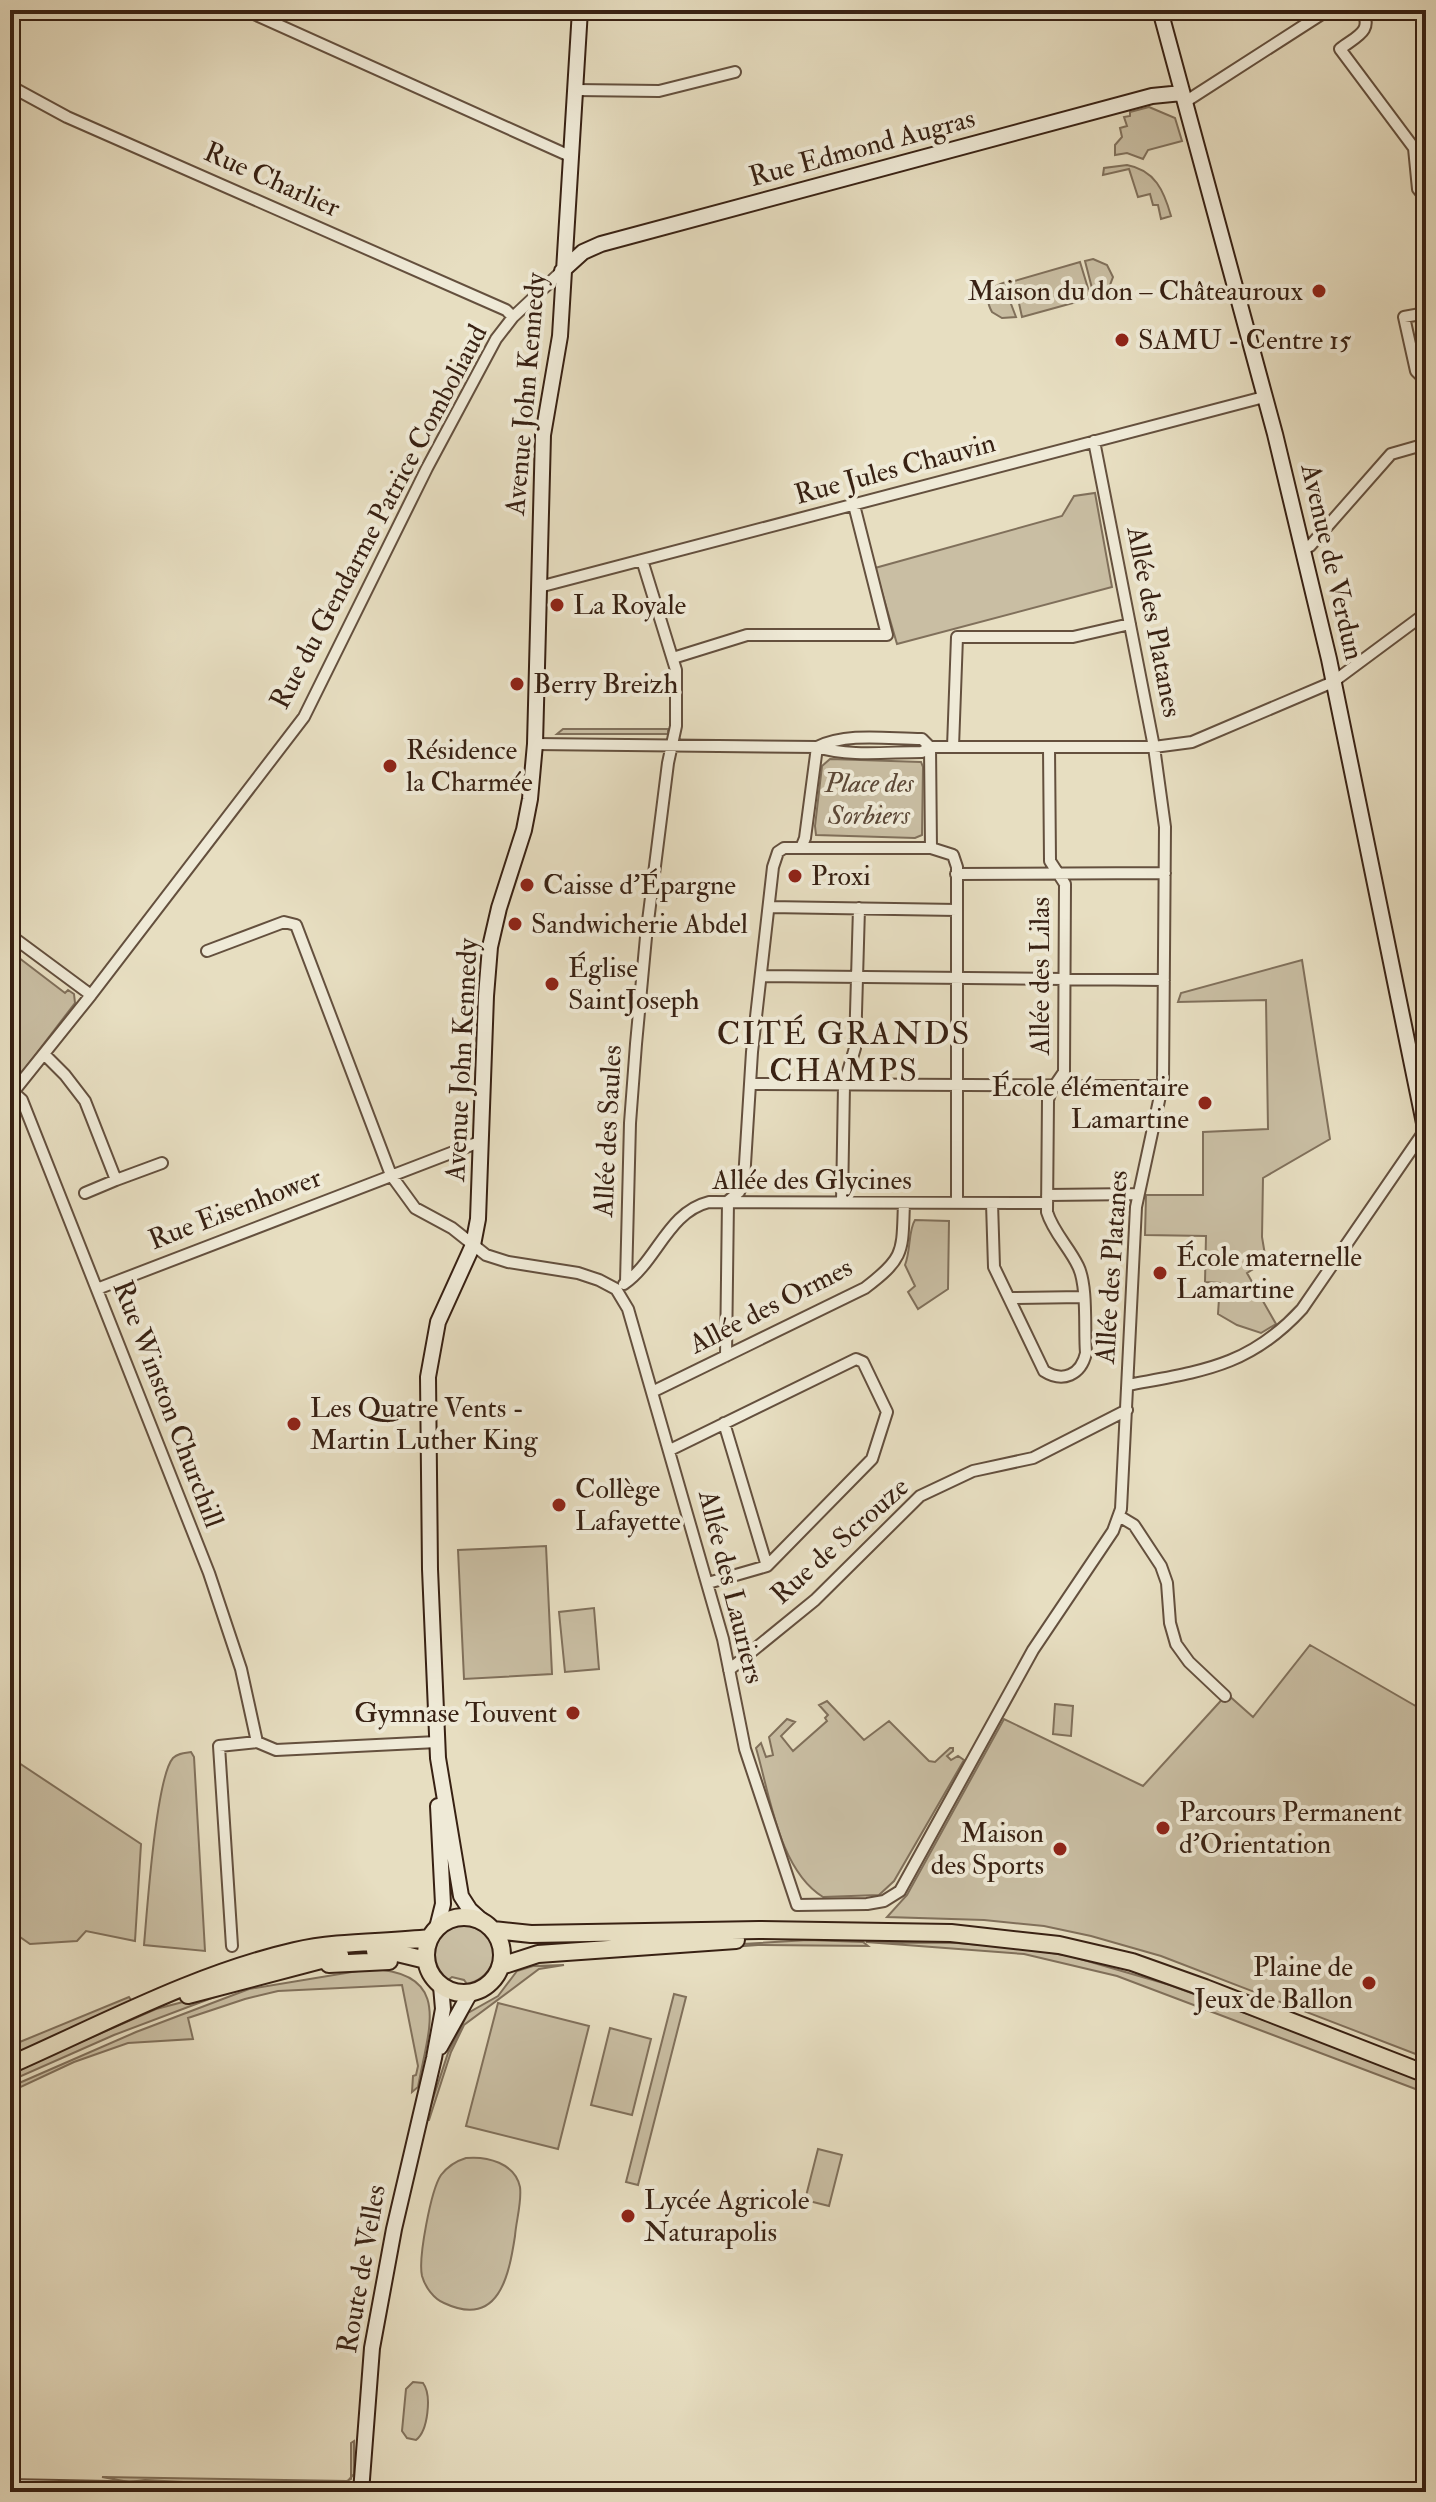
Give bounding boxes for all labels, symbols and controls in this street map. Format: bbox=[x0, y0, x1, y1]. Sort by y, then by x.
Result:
street label: Rue Edmond Augras bbox=[745, 101, 979, 195]
street label: Rue Charlier bbox=[198, 134, 346, 226]
street label: Avenue John Kennedy bbox=[498, 270, 554, 518]
place label: Maison du don – Châteauroux bbox=[968, 274, 1304, 309]
marker: Maison du don – Châteauroux bbox=[1310, 282, 1328, 300]
street label: Rue du Gendarme Patrice Comboliaud bbox=[262, 319, 496, 715]
place label: SAMU - Centre 15 bbox=[1138, 323, 1352, 358]
marker: SAMU - Centre 15 bbox=[1113, 331, 1131, 349]
street label: Rue Jules Chauvin bbox=[791, 425, 999, 513]
street label: Avenue de Verdun bbox=[1292, 459, 1372, 664]
street label: Allée des Platanes bbox=[1118, 523, 1190, 720]
place label: La Royale bbox=[573, 588, 687, 623]
marker: La Royale bbox=[548, 596, 566, 614]
place label: Berry Breizh bbox=[533, 667, 678, 702]
marker: Berry Breizh bbox=[508, 675, 526, 693]
place label: Résidence la Charmée bbox=[406, 733, 533, 800]
marker: Résidence la Charmée bbox=[381, 757, 399, 775]
park label: Place des Sorbiers bbox=[823, 766, 915, 833]
place label: Proxi bbox=[811, 859, 871, 894]
marker: Proxi bbox=[786, 867, 804, 885]
place label: Caisse d'Épargne bbox=[543, 868, 736, 903]
marker: Caisse d'Épargne bbox=[518, 876, 536, 894]
street label: Allée des Lilas bbox=[1023, 897, 1058, 1056]
place label: Sandwicherie Abdel bbox=[531, 907, 748, 942]
marker: Sandwicherie Abdel bbox=[506, 915, 524, 933]
street label: Avenue John Kennedy bbox=[438, 937, 486, 1184]
place label: Église SaintJoseph bbox=[568, 951, 700, 1018]
marker: Église SaintJoseph bbox=[543, 975, 561, 993]
district label: CITÉ GRANDS CHAMPS bbox=[717, 1014, 971, 1091]
street label: Allée des Saules bbox=[586, 1044, 630, 1219]
place label: École élémentaire Lamartine bbox=[991, 1070, 1189, 1137]
marker: École élémentaire Lamartine bbox=[1196, 1094, 1214, 1112]
street label: Rue Eisenhower bbox=[144, 1160, 327, 1258]
street label: Allée des Glycines bbox=[711, 1163, 912, 1198]
street label: Allée des Platanes bbox=[1088, 1169, 1136, 1366]
place label: École maternelle Lamartine bbox=[1176, 1240, 1362, 1307]
street label: Allée des Ormes bbox=[683, 1250, 858, 1363]
marker: École maternelle Lamartine bbox=[1151, 1264, 1169, 1282]
street label: Rue Winston Churchill bbox=[105, 1275, 231, 1533]
place label: Les Quatre Vents - Martin Luther King bbox=[310, 1391, 539, 1458]
marker: Les Quatre Vents - Martin Luther King bbox=[285, 1415, 303, 1433]
street label: Rue de Scrouze bbox=[764, 1470, 916, 1612]
place label: Collège Lafayette bbox=[575, 1472, 681, 1539]
street label: Allée des Lauriers bbox=[690, 1486, 772, 1687]
marker: Collège Lafayette bbox=[550, 1496, 568, 1514]
place label: Gymnase Touvent bbox=[354, 1696, 557, 1731]
marker: Gymnase Touvent bbox=[564, 1704, 582, 1722]
place label: Parcours Permanent d'Orientation bbox=[1179, 1795, 1402, 1862]
place label: Maison des Sports bbox=[931, 1816, 1044, 1883]
marker: Parcours Permanent d'Orientation bbox=[1154, 1819, 1172, 1837]
marker: Maison des Sports bbox=[1051, 1840, 1069, 1858]
place label: Plaine de Jeux de Ballon bbox=[1193, 1950, 1353, 2017]
marker: Plaine de Jeux de Ballon bbox=[1360, 1974, 1378, 1992]
street label: Route de Velles bbox=[330, 2182, 394, 2356]
place label: Lycée Agricole Naturapolis bbox=[644, 2183, 810, 2250]
marker: Lycée Agricole Naturapolis bbox=[619, 2207, 637, 2225]

